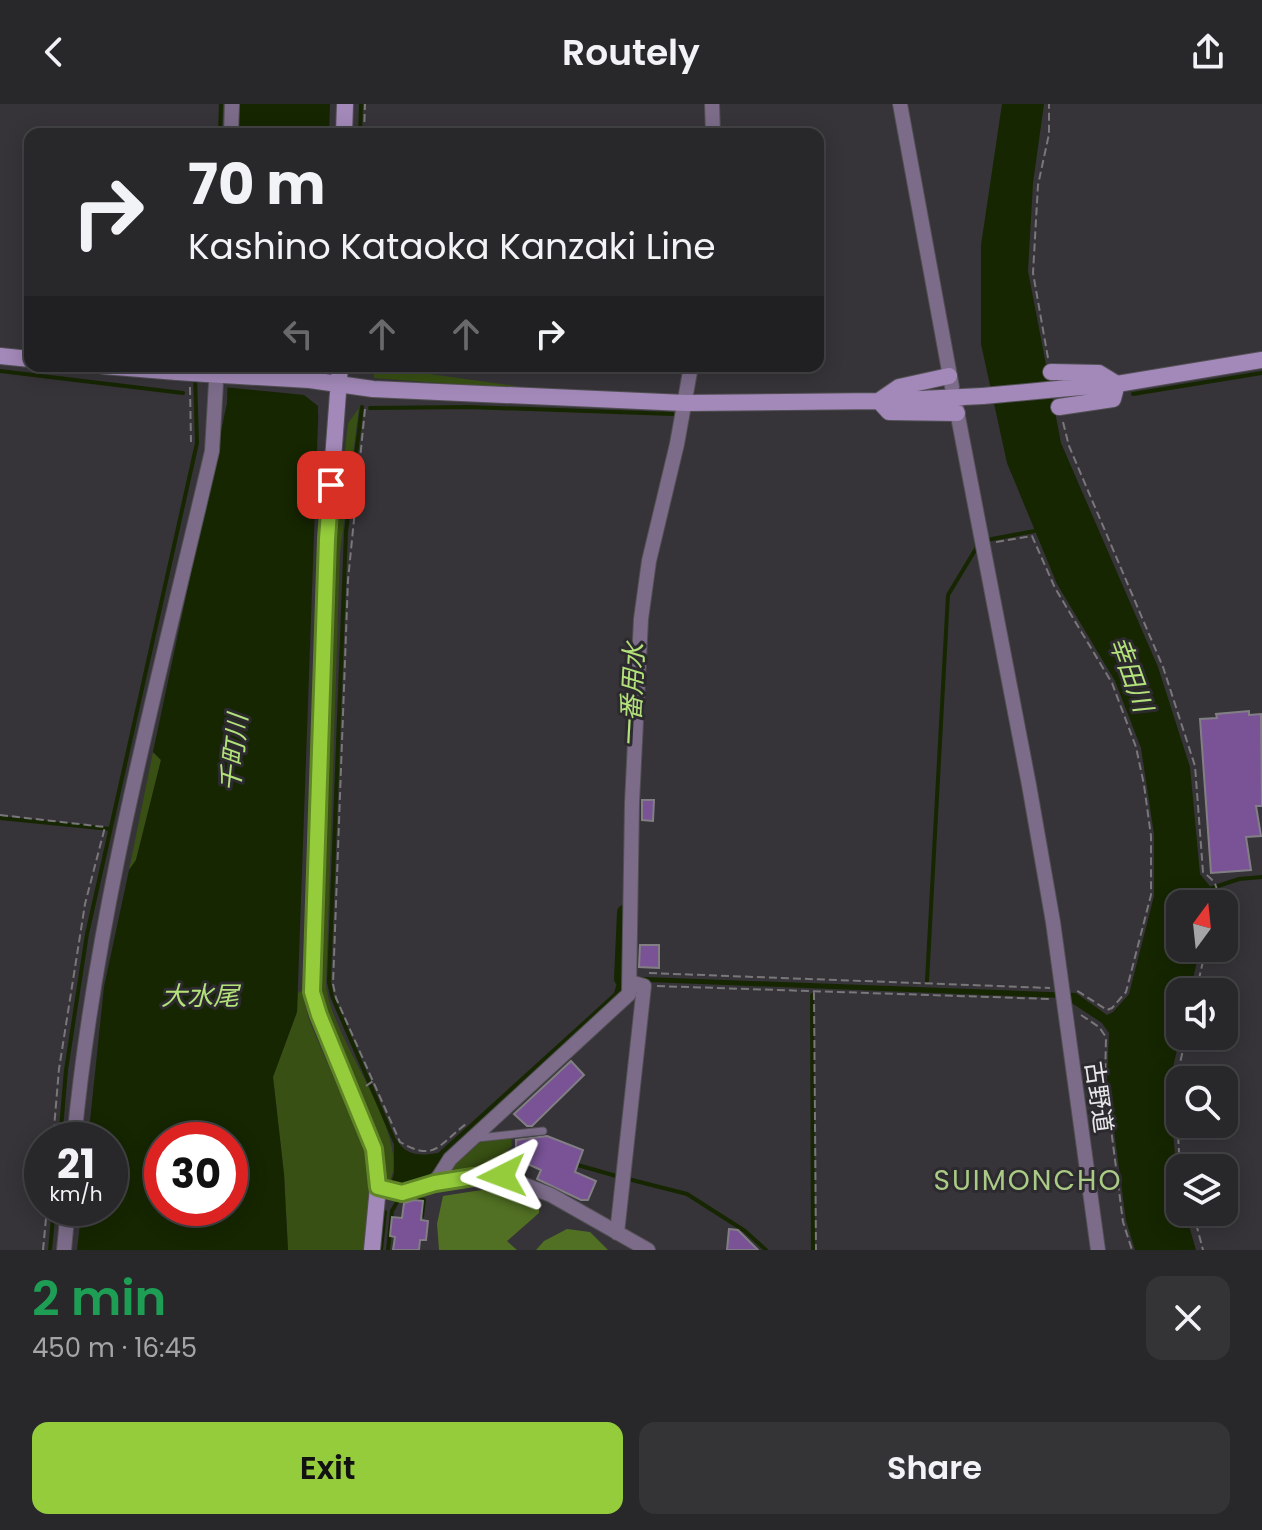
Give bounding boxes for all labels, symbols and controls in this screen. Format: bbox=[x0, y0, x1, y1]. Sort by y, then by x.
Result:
text: Routely bbox=[562, 27, 700, 78]
icon: back bbox=[32, 30, 76, 74]
icon: share bbox=[1186, 30, 1230, 74]
text: 70 m bbox=[188, 145, 326, 224]
icon: right bbox=[56, 160, 160, 264]
text: Kashino Kataoka Kanzaki Line bbox=[188, 221, 716, 272]
icon: left bbox=[276, 312, 320, 356]
icon: ahead bbox=[360, 312, 404, 356]
icon: ahead bbox=[444, 312, 488, 356]
icon: right bbox=[528, 312, 572, 356]
pin bbox=[297, 451, 365, 519]
icon: arrive bbox=[309, 463, 353, 507]
water label: 幸田川 bbox=[1101, 631, 1162, 720]
water label: 一番用水 bbox=[611, 639, 653, 748]
water label: 千町川 bbox=[212, 709, 256, 794]
north arrow bbox=[1166, 890, 1238, 962]
map controls bbox=[1166, 890, 1238, 1226]
water label: 大水尾 bbox=[161, 978, 242, 1014]
button: sound bbox=[1166, 978, 1238, 1050]
street label: 古野道 bbox=[1078, 1059, 1120, 1135]
button: search bbox=[1166, 1066, 1238, 1138]
speed limit sign: 30 bbox=[144, 1122, 248, 1226]
position arrow bbox=[460, 1134, 544, 1218]
text: 21 bbox=[57, 1136, 95, 1192]
button: layers bbox=[1166, 1154, 1238, 1226]
district label: SUIMONCHO bbox=[933, 1161, 1123, 1200]
text: km/h bbox=[49, 1180, 103, 1208]
text: 2 min bbox=[32, 1265, 166, 1332]
button: close bbox=[1146, 1276, 1230, 1360]
text: 450 m · 16:45 bbox=[32, 1330, 197, 1366]
button: Exit bbox=[32, 1422, 623, 1514]
button: Share bbox=[639, 1422, 1230, 1514]

